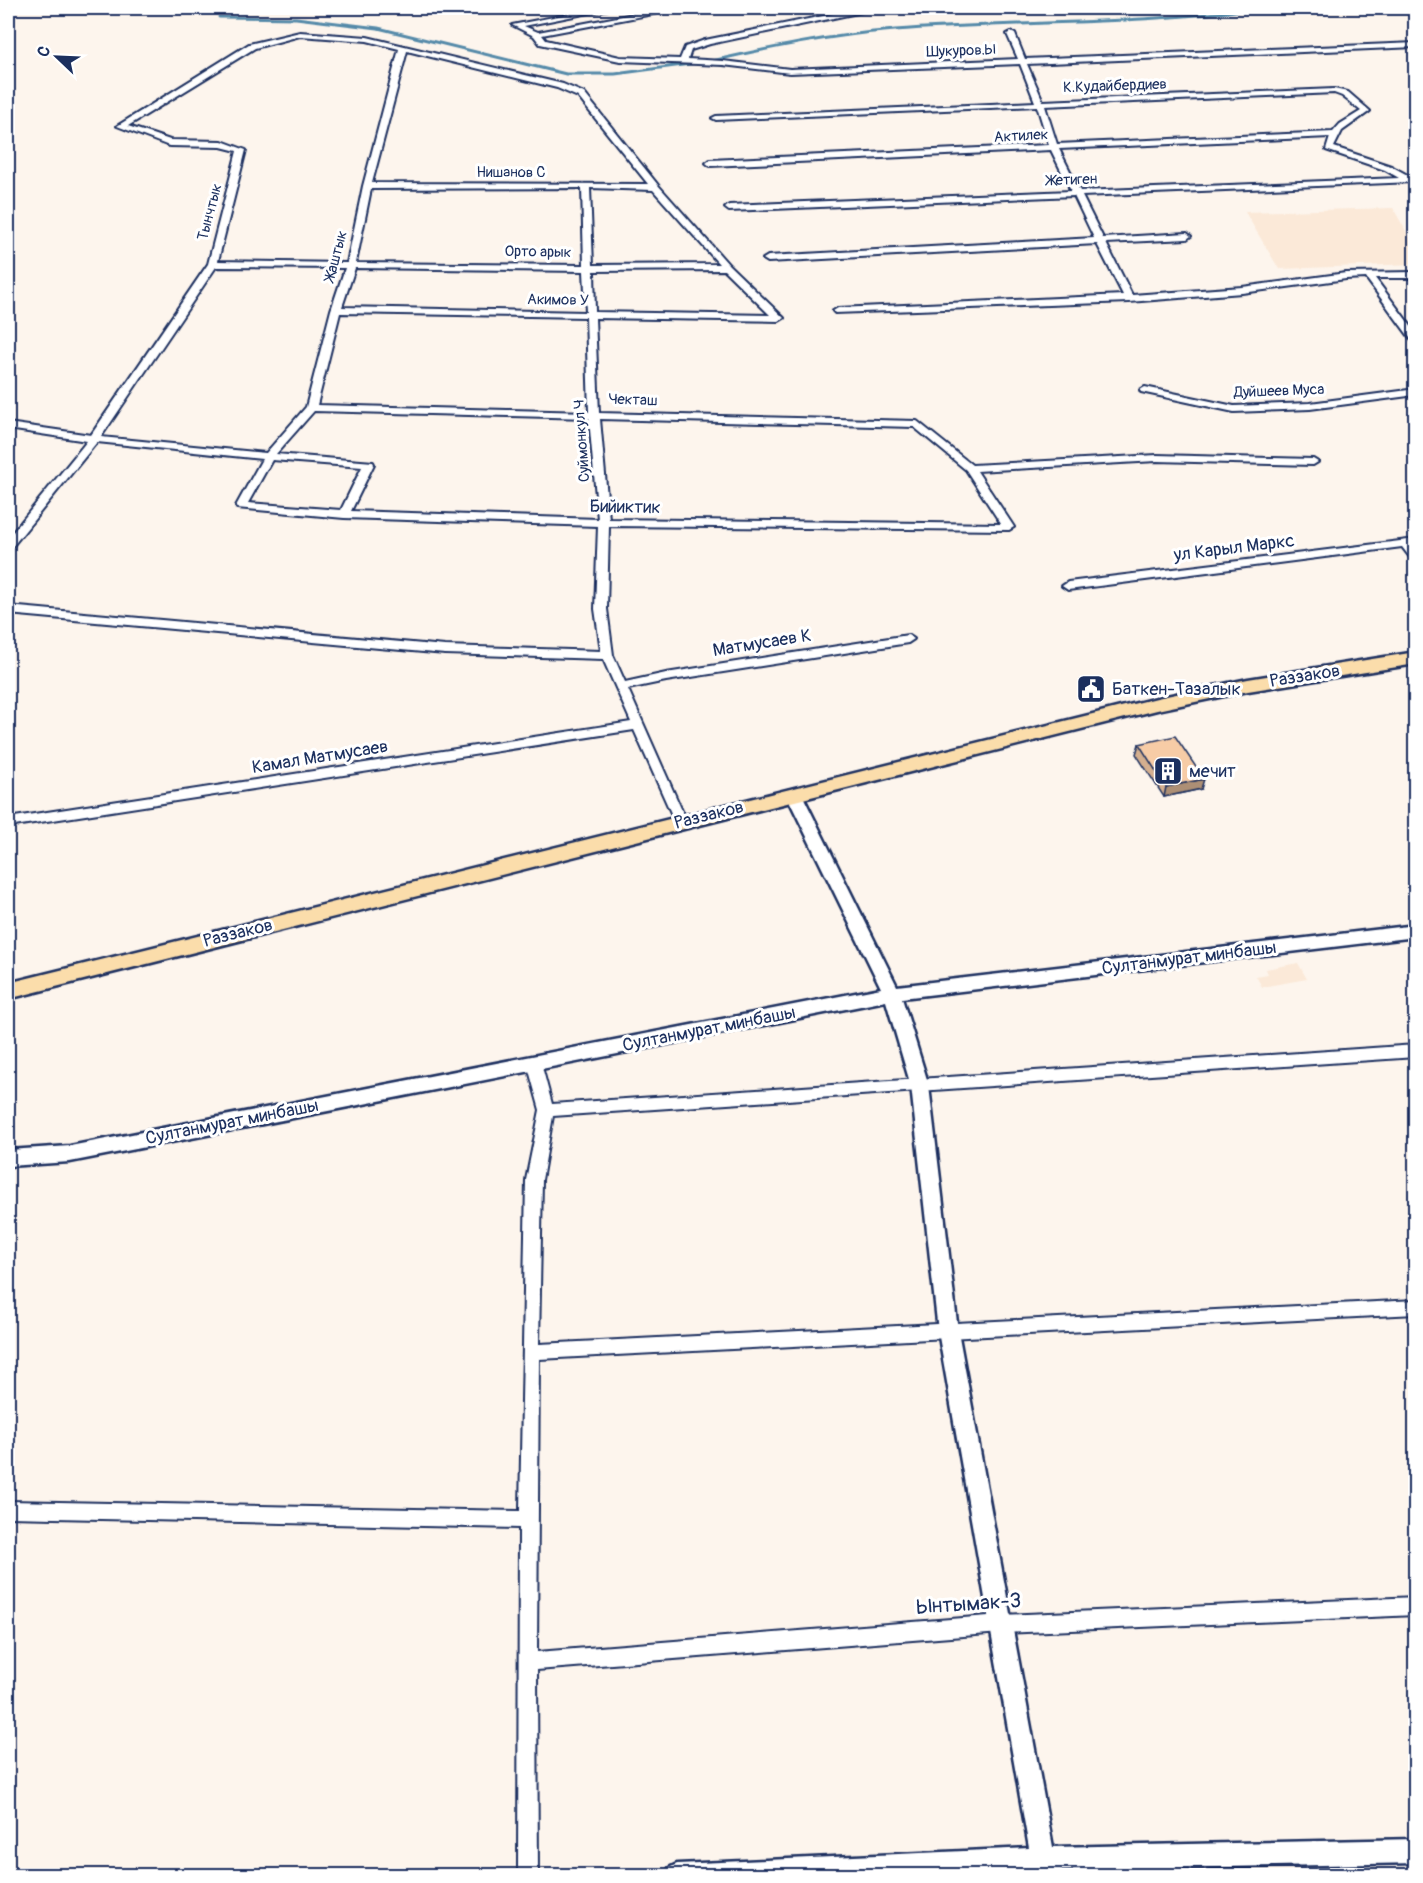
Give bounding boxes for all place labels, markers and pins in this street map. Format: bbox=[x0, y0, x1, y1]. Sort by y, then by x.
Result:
public building icon: Баткен-Тазалык bbox=[1075, 673, 1107, 705]
place label: Баткен-Тазалык bbox=[1112, 678, 1241, 701]
building icon: мечит bbox=[1152, 755, 1184, 787]
place label: мечит bbox=[1189, 760, 1236, 783]

